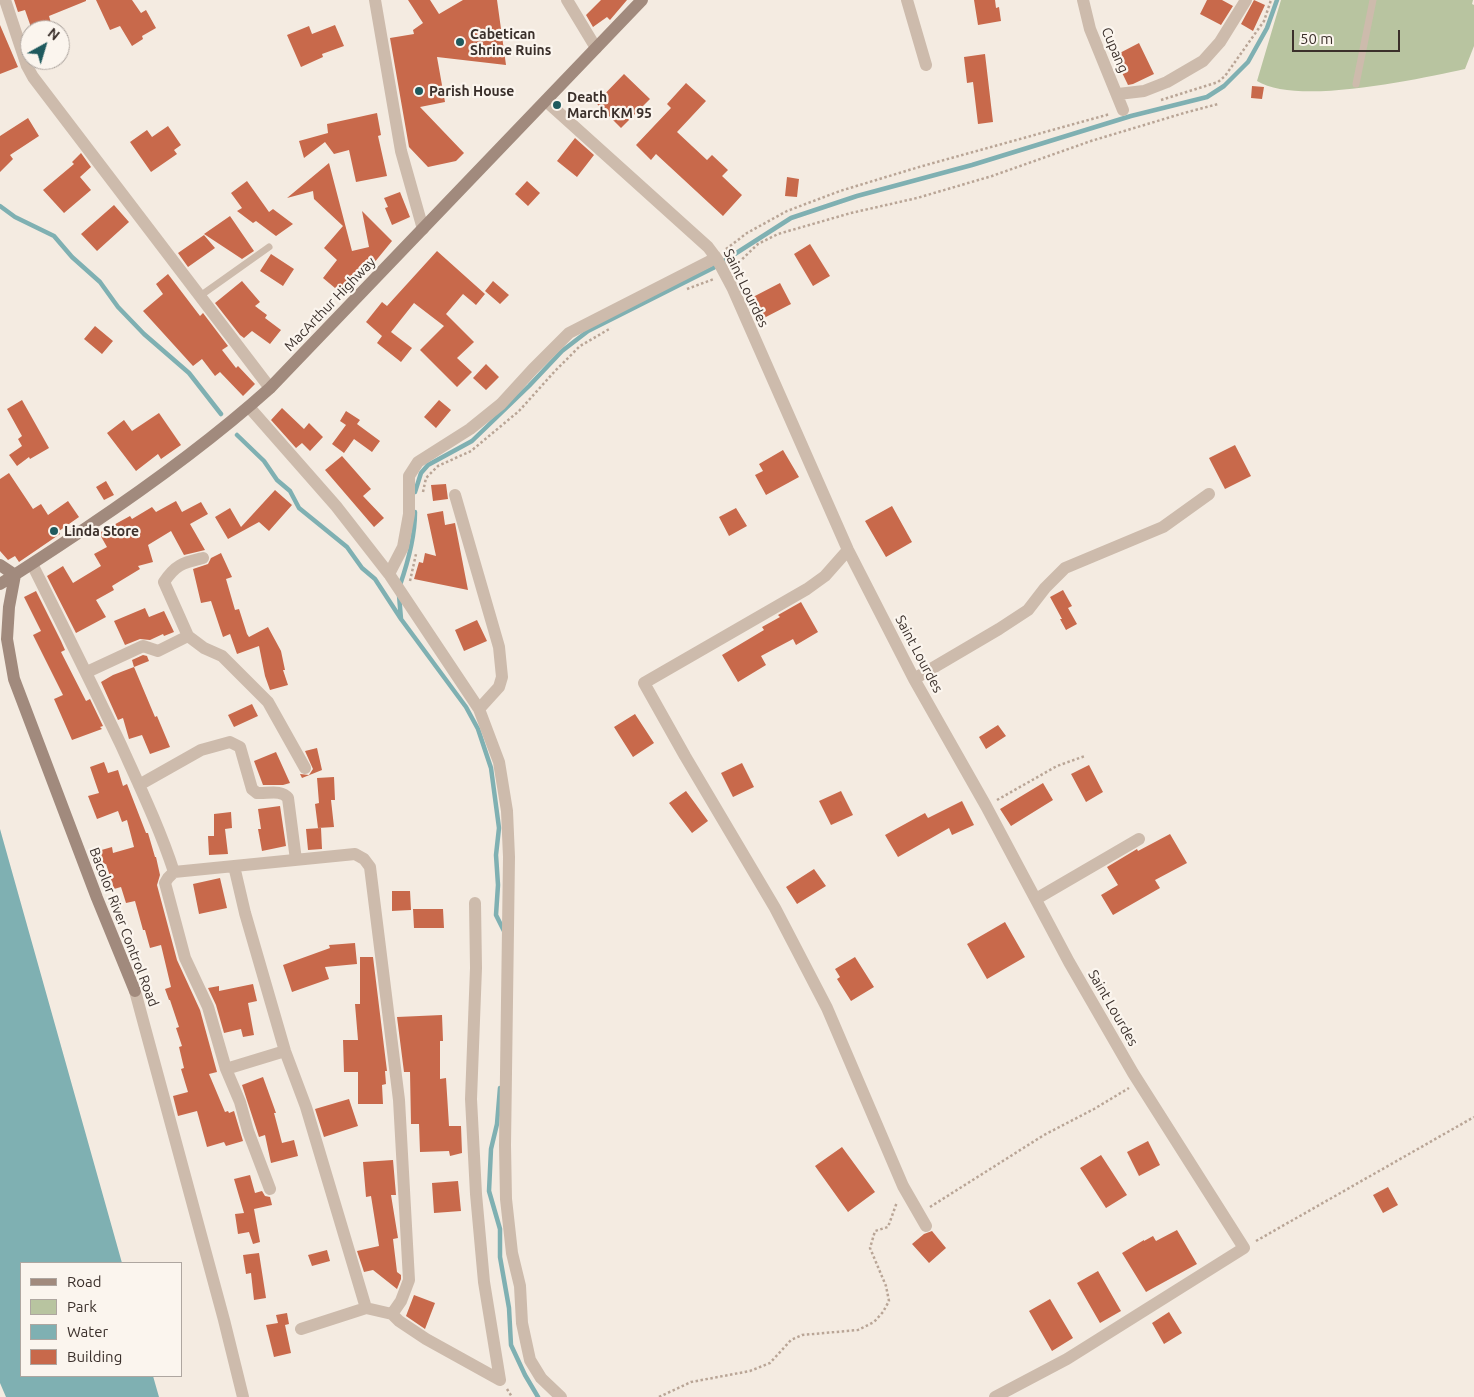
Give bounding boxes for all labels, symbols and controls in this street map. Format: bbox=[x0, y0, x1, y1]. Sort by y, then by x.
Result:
north arrow bbox=[20, 20, 70, 70]
scale bar bbox=[1294, 20, 1402, 52]
text: N bbox=[45, 25, 63, 44]
street label: Cupang bbox=[1098, 25, 1132, 75]
place label: Cabetican Shrine Ruins bbox=[470, 26, 551, 58]
text: 50 m bbox=[1300, 30, 1333, 47]
marker: Cabetican Shrine Ruins bbox=[454, 36, 466, 48]
place label: Parish House bbox=[429, 83, 514, 99]
marker: Parish House bbox=[413, 85, 425, 97]
place label: Death March KM 95 bbox=[567, 89, 652, 121]
marker: Death March KM 95 bbox=[551, 99, 563, 111]
street label: Saint Lourdes bbox=[720, 246, 772, 330]
street label: MacArthur Highway bbox=[281, 253, 379, 355]
place label: Linda Store bbox=[64, 523, 139, 539]
marker: Linda Store bbox=[48, 525, 60, 537]
street label: Saint Lourdes bbox=[892, 612, 946, 696]
street label: Bacolor River Control Road bbox=[86, 845, 162, 1009]
street label: Saint Lourdes bbox=[1084, 967, 1142, 1049]
legend bbox=[20, 1262, 182, 1377]
text: Road bbox=[67, 1273, 102, 1290]
text: Park bbox=[67, 1298, 97, 1315]
text: Water bbox=[67, 1323, 108, 1340]
text: Building bbox=[67, 1348, 122, 1365]

